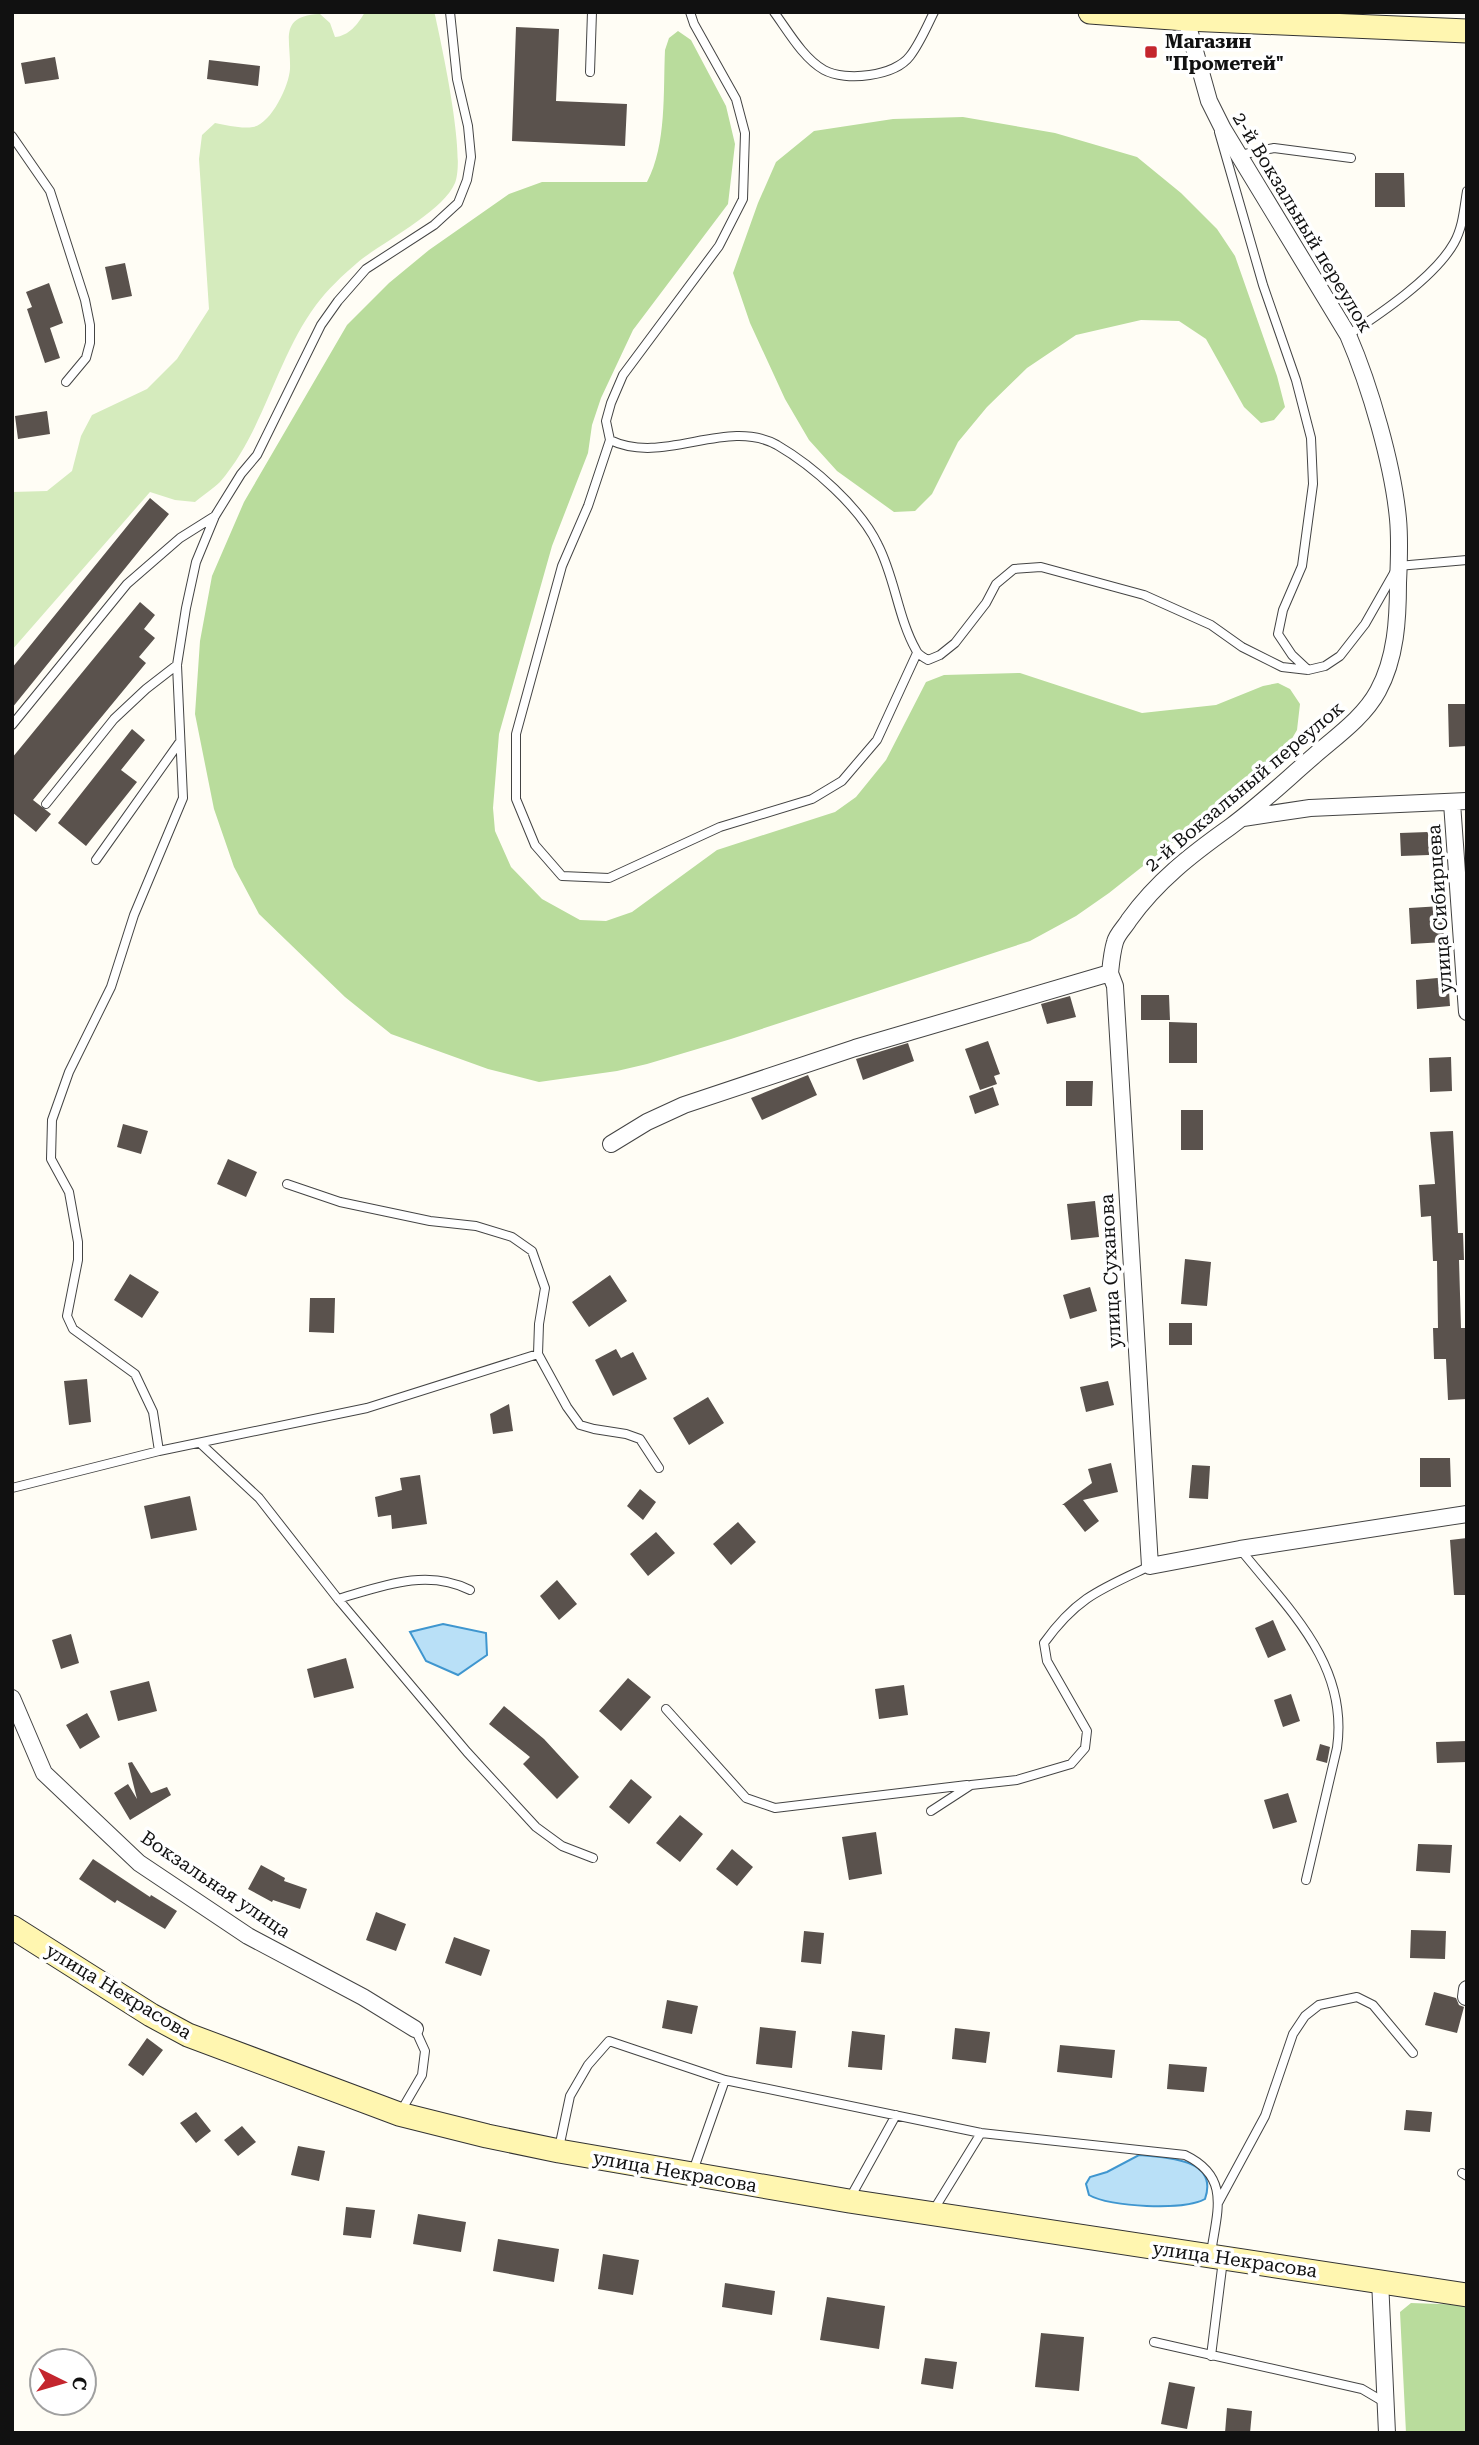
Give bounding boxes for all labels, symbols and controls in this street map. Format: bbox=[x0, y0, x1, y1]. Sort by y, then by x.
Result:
place label: Магазин "Прометей" bbox=[1165, 30, 1284, 75]
marker: Магазин "Прометей" bbox=[1143, 44, 1159, 60]
street label: 2-й Вокзальный переулок bbox=[1228, 108, 1377, 336]
street label: 2-й Вокзальный переулок bbox=[1140, 696, 1348, 876]
street label: улица Сибирцева bbox=[1422, 823, 1457, 994]
street label: улица Суханова bbox=[1095, 1193, 1126, 1349]
street label: Вокзальная улица bbox=[137, 1826, 295, 1943]
street label: улица Некрасова bbox=[42, 1939, 196, 2044]
street label: улица Некрасова bbox=[591, 2146, 759, 2197]
street label: улица Некрасова bbox=[1151, 2237, 1319, 2283]
north arrow bbox=[28, 2347, 98, 2417]
text: С bbox=[67, 2376, 91, 2391]

